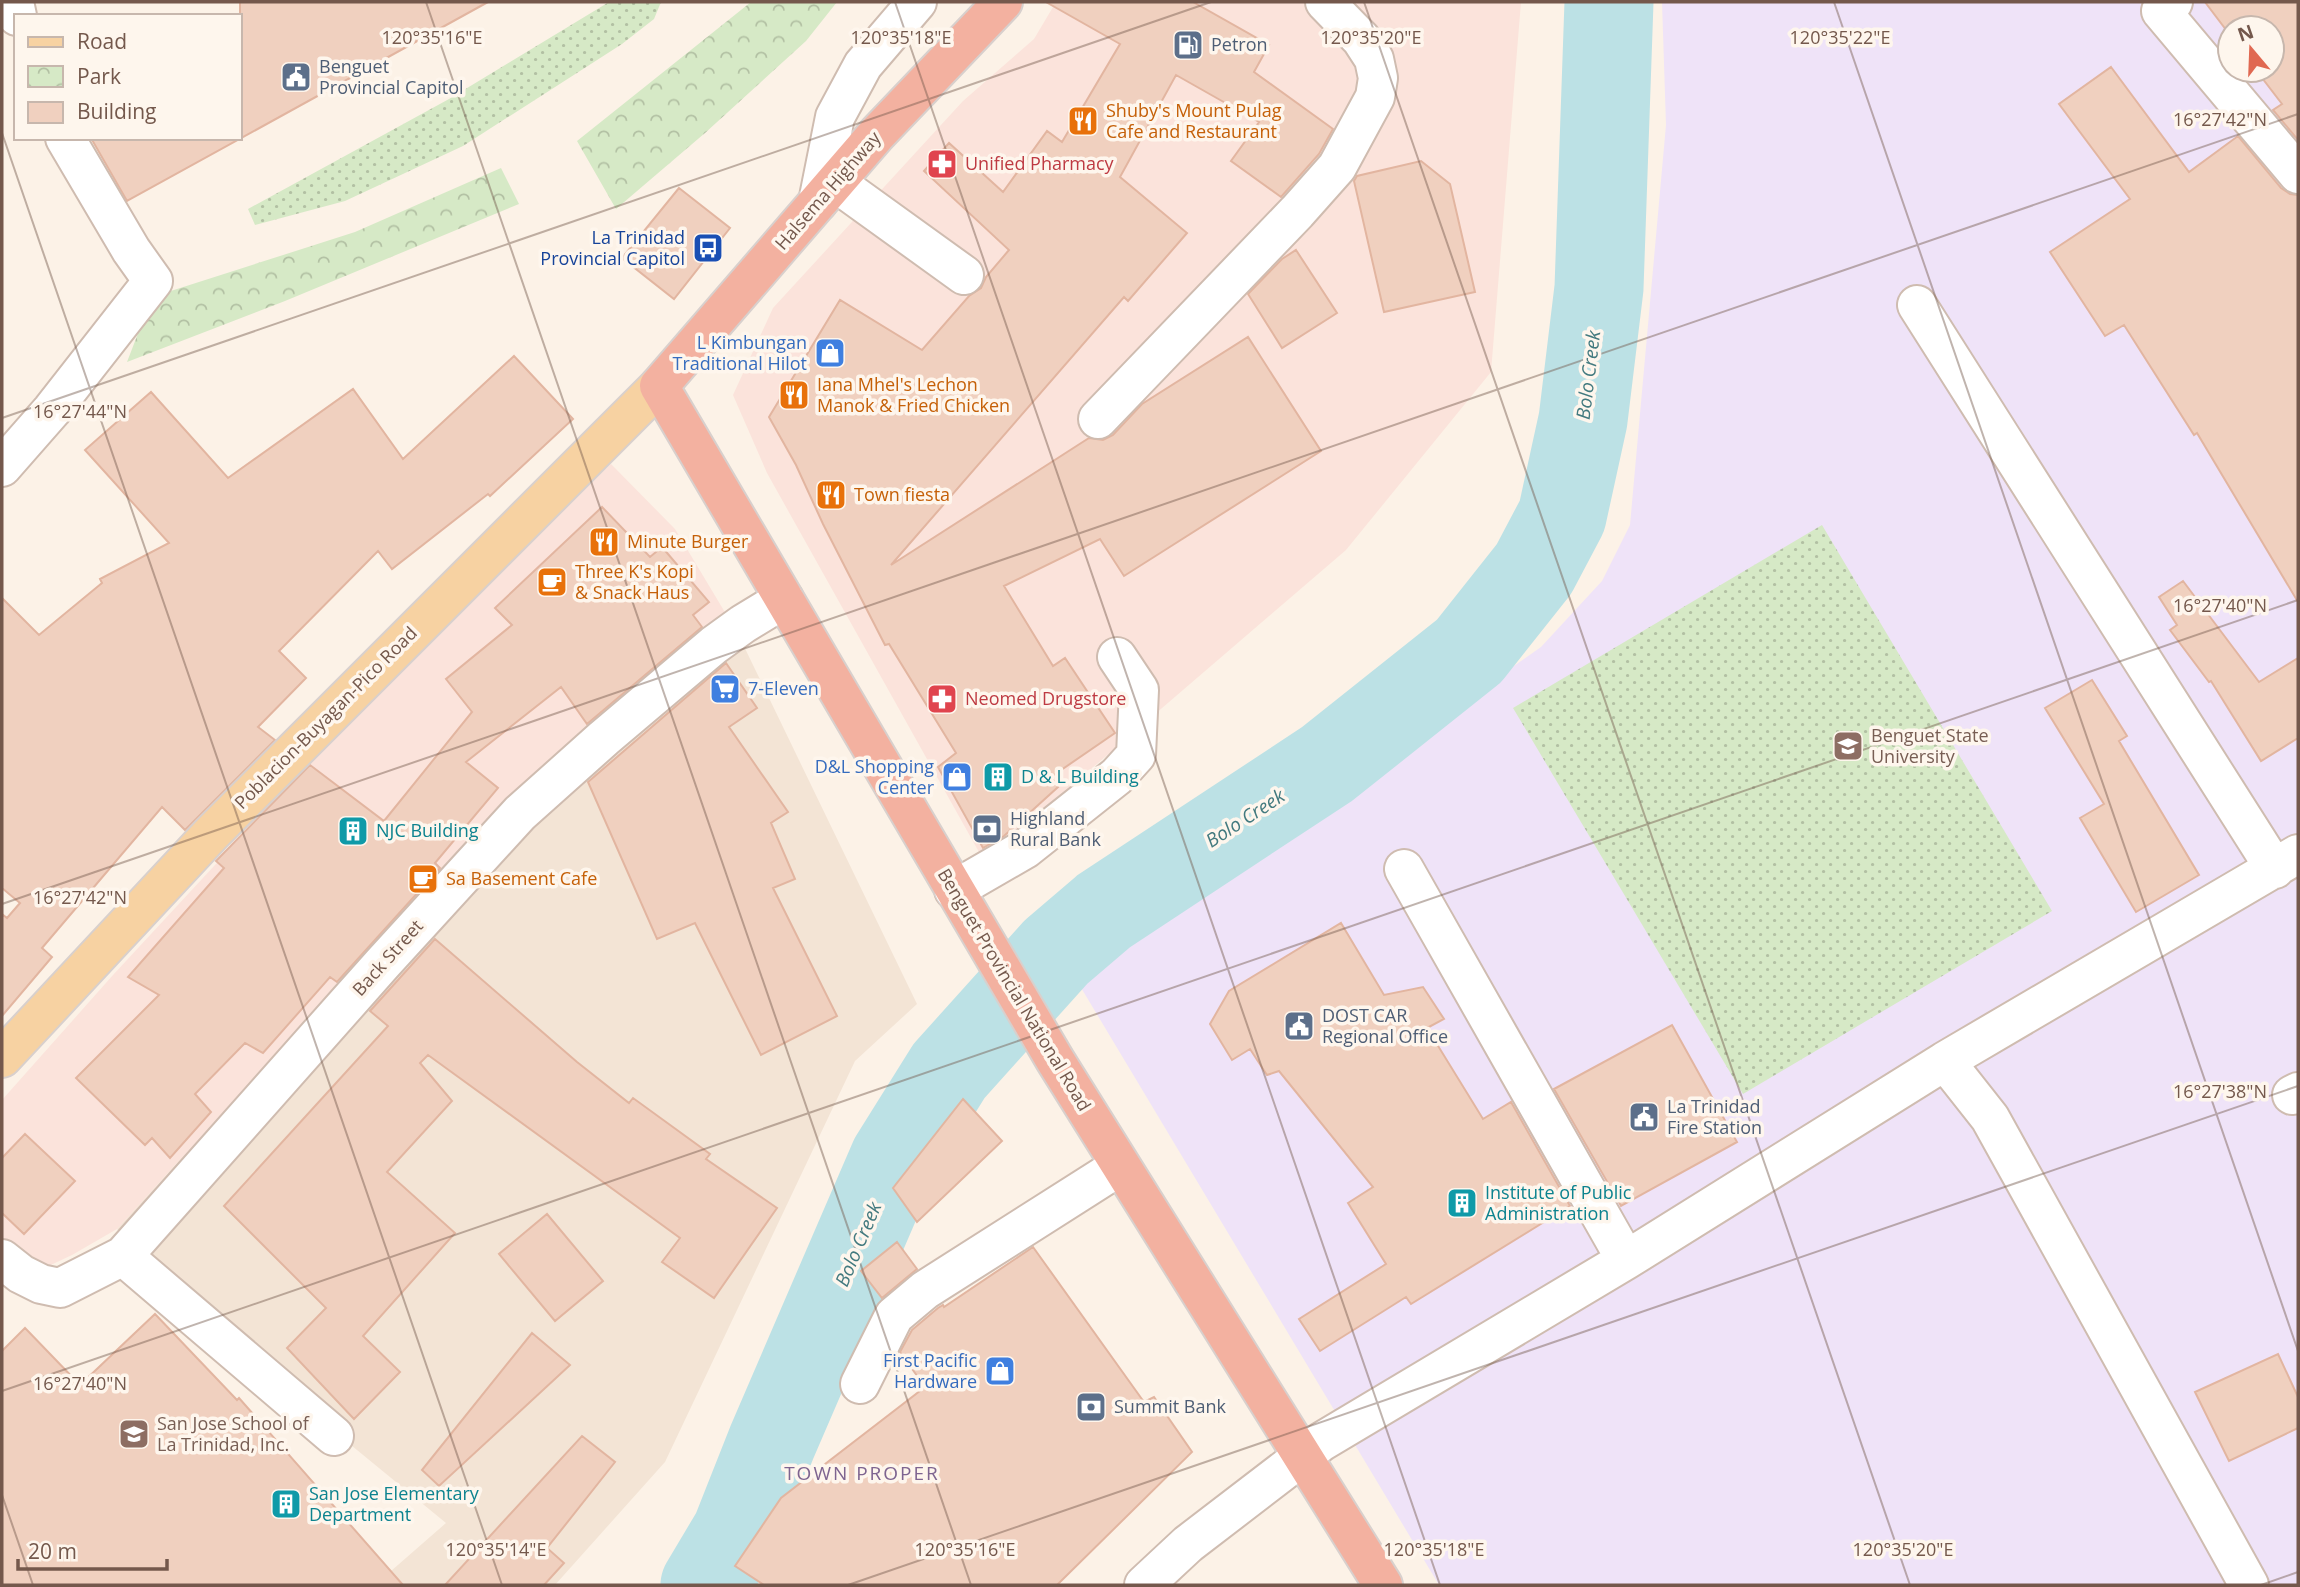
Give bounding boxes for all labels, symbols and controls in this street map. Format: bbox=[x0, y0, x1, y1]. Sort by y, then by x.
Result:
legend bbox=[14, 14, 242, 140]
north arrow bbox=[2216, 14, 2286, 84]
text: N bbox=[2234, 18, 2257, 48]
text: 120°35'16"E bbox=[382, 25, 482, 49]
text: 120°35'18"E bbox=[851, 25, 951, 49]
text: 120°35'20"E bbox=[1321, 25, 1421, 49]
text: 120°35'22"E bbox=[1790, 25, 1890, 49]
text: Road bbox=[77, 27, 127, 55]
fuel station icon: Petron bbox=[1171, 28, 1205, 62]
place label: Petron bbox=[1211, 32, 1268, 56]
place label: Benguet Provincial Capitol bbox=[319, 54, 464, 99]
public building icon: Benguet Provincial Capitol bbox=[279, 60, 313, 94]
text: Park bbox=[77, 62, 121, 90]
text: Building bbox=[77, 97, 156, 125]
place label: Shuby's Mount Pulag Cafe and Restaurant bbox=[1106, 98, 1282, 143]
restaurant icon: Shuby's Mount Pulag Cafe and Restaurant bbox=[1066, 104, 1100, 138]
text: 16°27'42"N bbox=[2173, 107, 2267, 131]
street label: Halsema Highway bbox=[769, 125, 886, 255]
pharmacy icon: Unified Pharmacy bbox=[925, 147, 959, 181]
place label: Unified Pharmacy bbox=[965, 151, 1115, 175]
place label: La Trinidad Provincial Capitol bbox=[540, 225, 685, 270]
bus stop icon: La Trinidad Provincial Capitol bbox=[691, 231, 725, 265]
water label: Bolo Creek bbox=[1570, 328, 1606, 421]
place label: L Kimbungan Traditional Hilot bbox=[673, 330, 807, 375]
shop icon: L Kimbungan Traditional Hilot bbox=[813, 336, 847, 370]
place label: Iana Mhel's Lechon Manok & Fried Chicken bbox=[817, 372, 1010, 417]
restaurant icon: Iana Mhel's Lechon Manok & Fried Chicken bbox=[777, 378, 811, 412]
text: 16°27'44"N bbox=[33, 399, 127, 423]
restaurant icon: Town fiesta bbox=[814, 478, 848, 512]
place label: Town fiesta bbox=[854, 482, 950, 506]
restaurant icon: Minute Burger bbox=[587, 525, 621, 559]
place label: Minute Burger bbox=[627, 529, 749, 553]
place label: Three K's Kopi & Snack Haus bbox=[575, 559, 694, 604]
cafe icon: Three K's Kopi & Snack Haus bbox=[535, 565, 569, 599]
text: 16°27'40"N bbox=[2173, 593, 2267, 617]
street label: Poblacion-Buyagan-Pico Road bbox=[229, 621, 422, 814]
supermarket icon: 7-Eleven bbox=[708, 672, 742, 706]
place label: 7-Eleven bbox=[748, 676, 819, 700]
pharmacy icon: Neomed Drugstore bbox=[925, 682, 959, 716]
place label: Neomed Drugstore bbox=[965, 686, 1126, 710]
place label: Benguet State University bbox=[1871, 723, 1989, 768]
school or university icon: Benguet State University bbox=[1831, 729, 1865, 763]
place label: D&L Shopping Center bbox=[815, 754, 935, 799]
shop icon: D&L Shopping Center bbox=[940, 760, 974, 794]
building icon: D & L Building bbox=[981, 760, 1015, 794]
place label: D & L Building bbox=[1021, 764, 1139, 788]
water label: Bolo Creek bbox=[1200, 782, 1290, 853]
place label: Highland Rural Bank bbox=[1010, 806, 1101, 851]
bank icon: Highland Rural Bank bbox=[970, 812, 1004, 846]
building icon: NJC Building bbox=[336, 814, 370, 848]
place label: NJC Building bbox=[376, 818, 479, 842]
cafe icon: Sa Basement Cafe bbox=[406, 862, 440, 896]
street label: Benguet Provincial National Road bbox=[933, 864, 1097, 1115]
place label: Sa Basement Cafe bbox=[446, 866, 597, 890]
text: 16°27'42"N bbox=[33, 885, 127, 909]
street label: Back Street bbox=[347, 914, 428, 1001]
place label: DOST CAR Regional Office bbox=[1322, 1003, 1448, 1048]
public building icon: DOST CAR Regional Office bbox=[1282, 1009, 1316, 1043]
text: 16°27'38"N bbox=[2173, 1079, 2267, 1103]
place label: La Trinidad Fire Station bbox=[1667, 1094, 1762, 1139]
public building icon: La Trinidad Fire Station bbox=[1627, 1100, 1661, 1134]
place label: Institute of Public Administration bbox=[1485, 1180, 1632, 1225]
building icon: Institute of Public Administration bbox=[1445, 1186, 1479, 1220]
water label: Bolo Creek bbox=[829, 1197, 888, 1290]
place label: First Pacific Hardware bbox=[883, 1348, 977, 1393]
shop icon: First Pacific Hardware bbox=[983, 1354, 1017, 1388]
text: 16°27'40"N bbox=[33, 1371, 127, 1395]
bank icon: Summit Bank bbox=[1074, 1390, 1108, 1424]
place label: Summit Bank bbox=[1114, 1394, 1227, 1418]
place label: San Jose School of La Trinidad, Inc. bbox=[157, 1411, 310, 1456]
school or university icon: San Jose School of La Trinidad, Inc. bbox=[117, 1417, 151, 1451]
district label: TOWN PROPER bbox=[784, 1460, 940, 1486]
place label: San Jose Elementary Department bbox=[309, 1481, 480, 1526]
building icon: San Jose Elementary Department bbox=[269, 1487, 303, 1521]
scale bar bbox=[18, 1528, 166, 1572]
text: 20 m bbox=[28, 1537, 77, 1565]
text: 120°35'14"E bbox=[446, 1537, 546, 1561]
text: 120°35'16"E bbox=[915, 1537, 1015, 1561]
text: 120°35'18"E bbox=[1384, 1537, 1484, 1561]
text: 120°35'20"E bbox=[1853, 1537, 1953, 1561]

